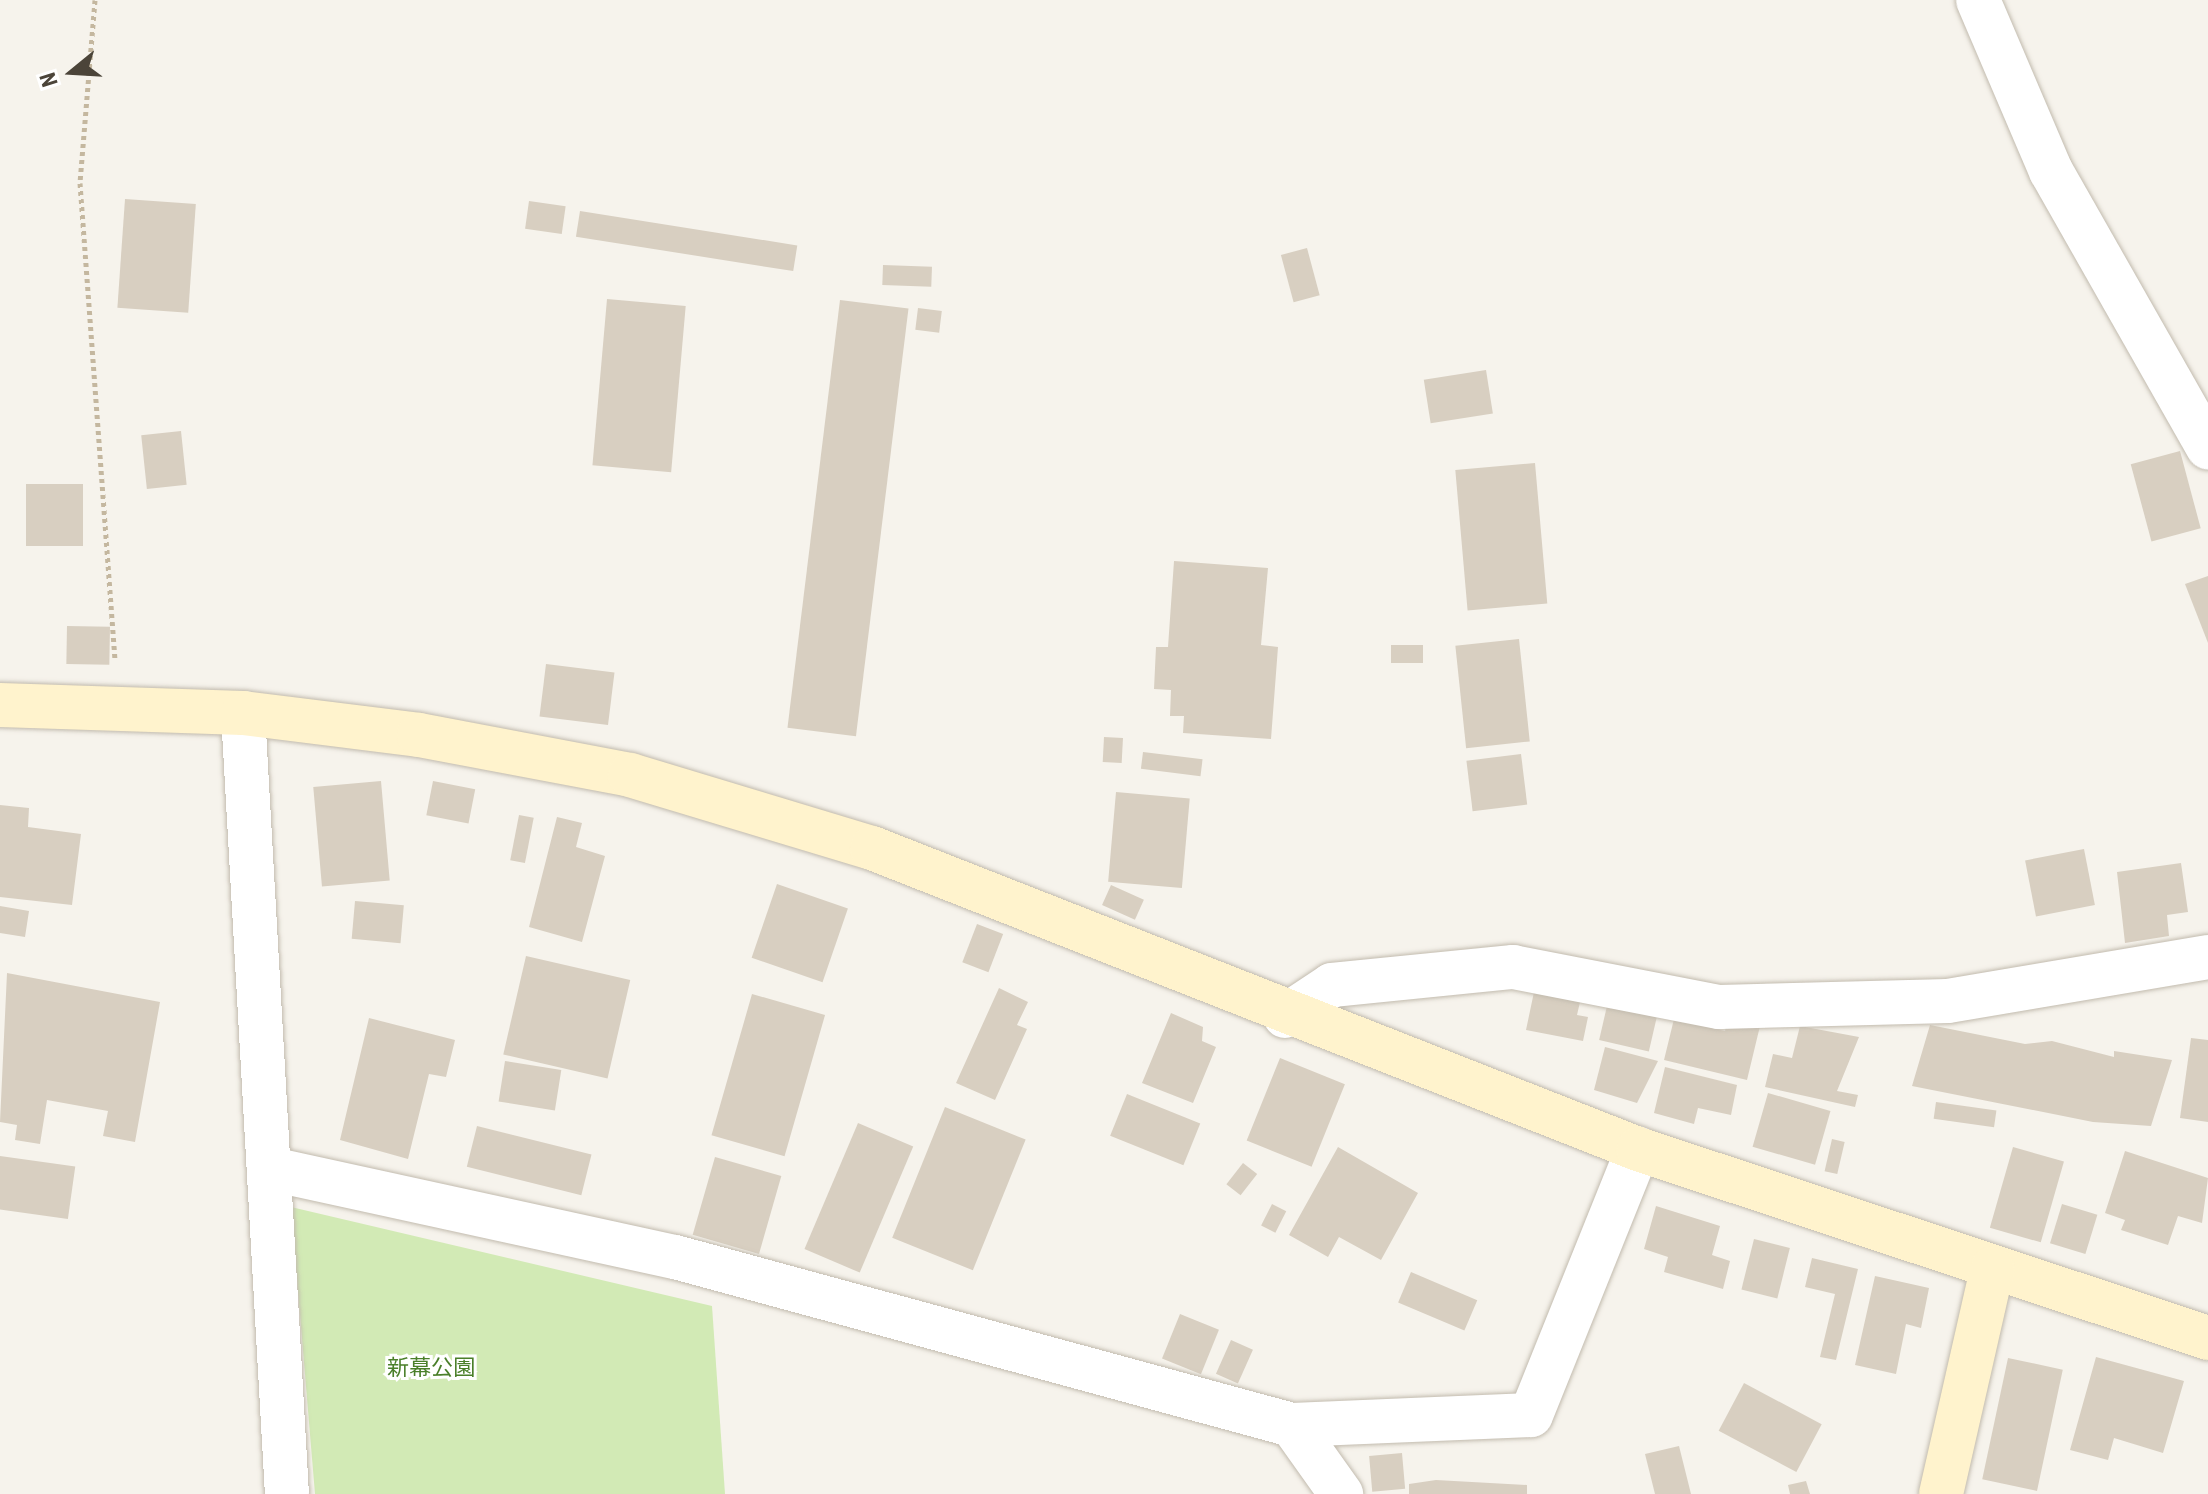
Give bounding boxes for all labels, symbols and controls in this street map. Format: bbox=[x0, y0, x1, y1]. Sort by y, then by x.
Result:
north arrow bbox=[32, 32, 112, 112]
text: N bbox=[35, 69, 63, 90]
park label: 新幕公園 bbox=[387, 1355, 475, 1381]

